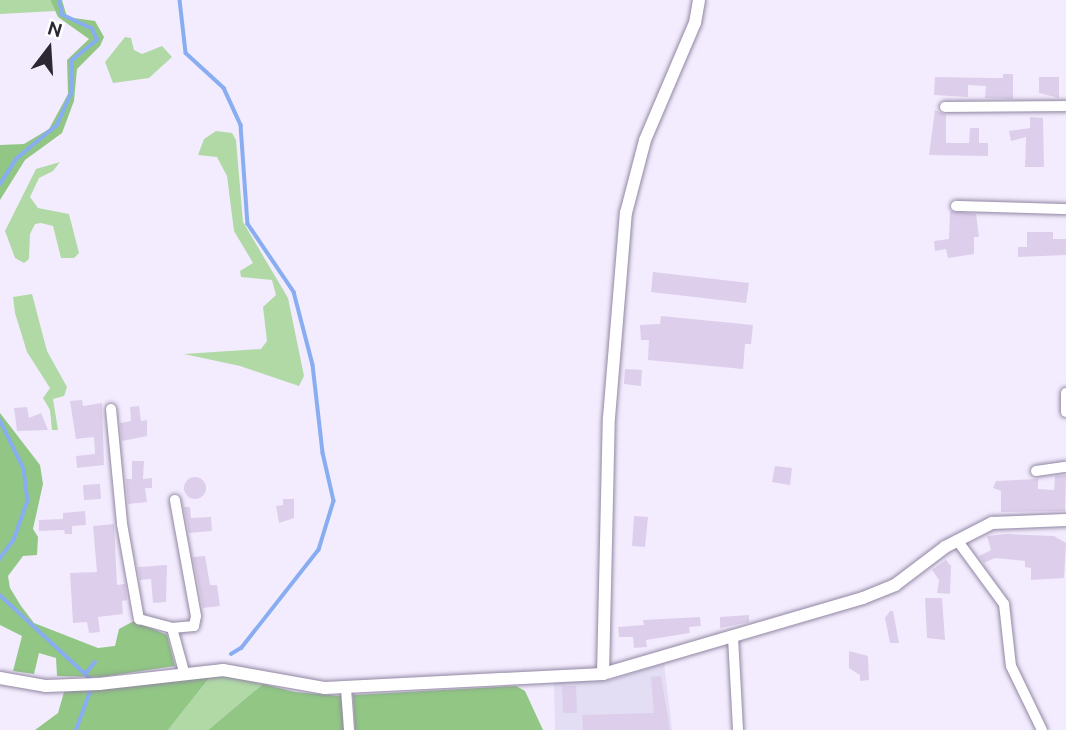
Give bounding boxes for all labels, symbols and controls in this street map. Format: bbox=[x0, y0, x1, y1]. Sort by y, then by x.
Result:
north arrow bbox=[14, 14, 84, 84]
text: N bbox=[45, 16, 65, 42]

